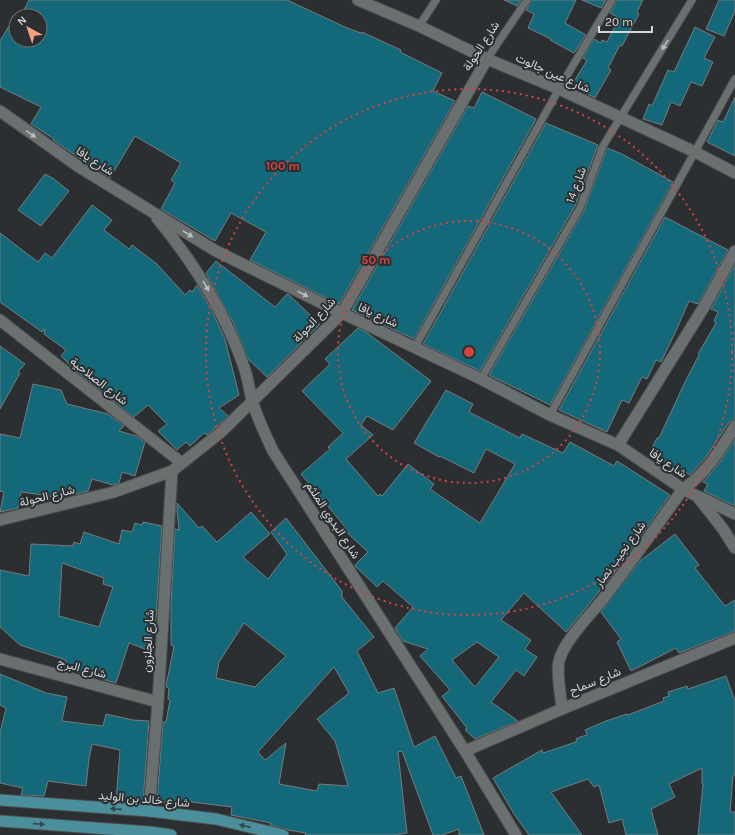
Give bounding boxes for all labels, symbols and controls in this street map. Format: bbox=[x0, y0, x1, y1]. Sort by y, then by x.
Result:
north arrow bbox=[8, 8, 48, 48]
scale bar bbox=[599, 8, 652, 34]
text: N bbox=[15, 13, 29, 28]
text: 20 m bbox=[605, 15, 633, 29]
street label: شارع الحولة bbox=[460, 19, 504, 75]
one-way arrow bbox=[661, 39, 668, 51]
street label: شارع عين جالوت bbox=[513, 50, 592, 97]
one-way arrow bbox=[26, 130, 37, 138]
street label: شارع يافا bbox=[72, 144, 117, 180]
text: 100 m bbox=[266, 159, 300, 173]
street label: شارع 14 bbox=[563, 165, 591, 206]
one-way arrow bbox=[183, 230, 193, 238]
text: 50 m bbox=[362, 253, 391, 267]
one-way arrow bbox=[202, 280, 209, 292]
one-way arrow bbox=[298, 291, 309, 297]
street label: شارع الحولة bbox=[290, 295, 340, 347]
street label: شارع يافا bbox=[355, 300, 400, 332]
centre of rings bbox=[462, 345, 476, 359]
street label: شارع الصلاحية bbox=[66, 354, 131, 409]
street label: شارع يافا bbox=[645, 445, 690, 482]
street label: شارع البدوي الملثم bbox=[300, 479, 363, 563]
street label: شارع الحولة bbox=[18, 482, 77, 512]
street label: شارع نجيب نصار bbox=[591, 518, 650, 592]
street label: شارع الجلزون bbox=[139, 609, 159, 673]
street label: شارع البرج bbox=[55, 655, 108, 683]
street label: شارع سماح bbox=[567, 664, 624, 700]
street label: شارع خالد بن الوليد bbox=[98, 788, 190, 812]
one-way arrow bbox=[110, 805, 122, 812]
one-way arrow bbox=[33, 820, 45, 827]
one-way arrow bbox=[239, 823, 251, 829]

